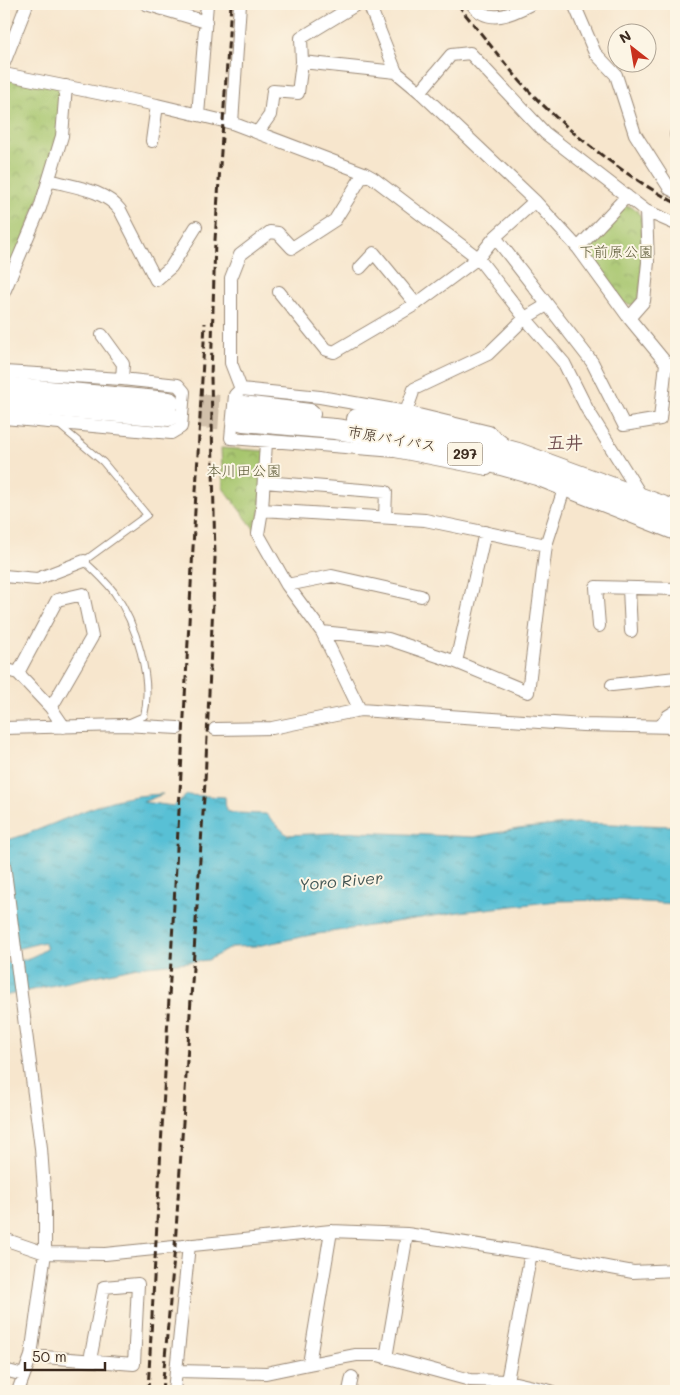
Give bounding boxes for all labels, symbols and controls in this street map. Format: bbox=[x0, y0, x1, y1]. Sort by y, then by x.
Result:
north arrow bbox=[608, 22, 658, 72]
text: N bbox=[616, 26, 635, 47]
park label: 下前原公園 bbox=[578, 241, 654, 261]
street label: 市原バイパス bbox=[346, 420, 438, 456]
district label: 五井 bbox=[547, 430, 583, 454]
road number: 297 bbox=[448, 442, 482, 466]
park label: 本川田公園 bbox=[206, 460, 282, 480]
water label: Yoro River bbox=[298, 866, 384, 895]
scale bar bbox=[25, 1340, 105, 1372]
text: 50 m bbox=[32, 1346, 67, 1366]

